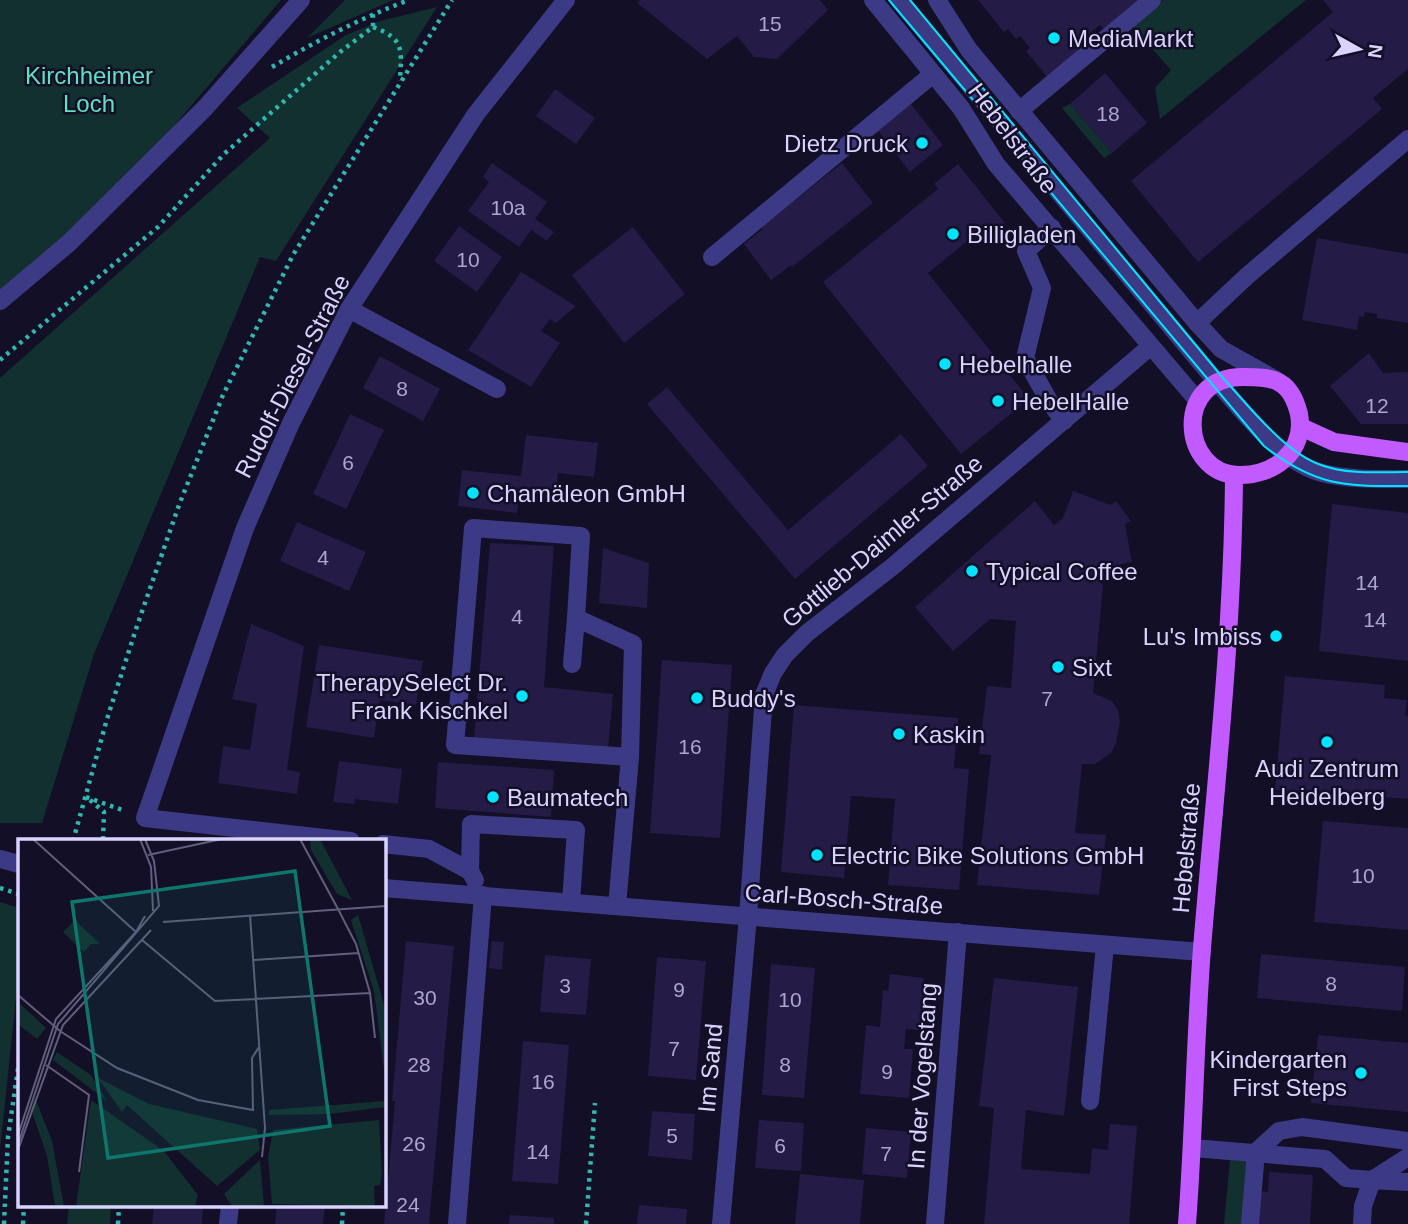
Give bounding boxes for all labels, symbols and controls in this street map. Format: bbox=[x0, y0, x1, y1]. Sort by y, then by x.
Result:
house number: 15 bbox=[758, 12, 782, 35]
north arrow bbox=[1324, 14, 1394, 84]
place label: MediaMarkt bbox=[1068, 25, 1194, 52]
marker: MediaMarkt bbox=[1046, 30, 1062, 46]
text: N bbox=[1364, 43, 1387, 60]
park label: Kirchheimer Loch bbox=[25, 62, 153, 117]
street label: Hebelstraße bbox=[963, 78, 1063, 198]
house number: 18 bbox=[1096, 102, 1120, 125]
place label: Dietz Druck bbox=[784, 130, 909, 157]
marker: Dietz Druck bbox=[914, 135, 930, 151]
house number: 10a bbox=[490, 196, 526, 219]
place label: Billigladen bbox=[967, 221, 1076, 248]
marker: Billigladen bbox=[945, 226, 961, 242]
house number: 10 bbox=[456, 248, 480, 271]
street label: Rudolf-Diesel-Straße bbox=[229, 270, 355, 482]
place label: Hebelhalle bbox=[959, 351, 1072, 378]
marker: Hebelhalle bbox=[937, 356, 953, 372]
house number: 8 bbox=[396, 377, 408, 400]
place label: HebelHalle bbox=[1012, 388, 1129, 415]
marker: HebelHalle bbox=[990, 393, 1006, 409]
house number: 12 bbox=[1365, 394, 1389, 417]
street label: Gottlieb-Daimler-Straße bbox=[776, 449, 988, 633]
house number: 6 bbox=[342, 451, 354, 474]
place label: Chamäleon GmbH bbox=[487, 480, 686, 507]
marker: Chamäleon GmbH bbox=[465, 485, 481, 501]
house number: 4 bbox=[317, 546, 329, 569]
place label: Typical Coffee bbox=[986, 558, 1138, 585]
marker: Typical Coffee bbox=[964, 563, 980, 579]
house number: 14 bbox=[1355, 571, 1379, 594]
house number: 4 bbox=[511, 605, 523, 628]
house number: 14 bbox=[1363, 608, 1387, 631]
place label: Lu's Imbiss bbox=[1143, 623, 1262, 650]
marker: Lu's Imbiss bbox=[1268, 628, 1284, 644]
place label: Sixt bbox=[1072, 654, 1112, 681]
marker: Sixt bbox=[1050, 659, 1066, 675]
place label: TherapySelect Dr. Frank Kischkel bbox=[316, 669, 508, 724]
place label: Buddy's bbox=[711, 685, 796, 712]
house number: 7 bbox=[1041, 687, 1053, 710]
marker: TherapySelect Dr. Frank Kischkel bbox=[514, 688, 530, 704]
marker: Buddy's bbox=[689, 690, 705, 706]
place label: Kaskin bbox=[913, 721, 985, 748]
marker: Kaskin bbox=[891, 726, 907, 742]
marker: Audi Zentrum Heidelberg bbox=[1319, 734, 1335, 750]
house number: 16 bbox=[678, 735, 702, 758]
place label: Audi Zentrum Heidelberg bbox=[1255, 755, 1399, 810]
street label: Hebelstraße bbox=[1167, 782, 1205, 914]
place label: Baumatech bbox=[507, 784, 628, 811]
marker: Baumatech bbox=[485, 789, 501, 805]
inset map bbox=[18, 839, 385, 1206]
place label: Electric Bike Solutions GmbH bbox=[831, 842, 1144, 869]
marker: Electric Bike Solutions GmbH bbox=[809, 847, 825, 863]
house number: 10 bbox=[1351, 864, 1375, 887]
street label: Carl-Bosch-Straße bbox=[744, 879, 944, 919]
house number: 8 bbox=[1325, 972, 1337, 995]
house number: 3 bbox=[559, 974, 571, 997]
house number: 9 bbox=[673, 978, 685, 1001]
street label: In der Vogelstang bbox=[902, 982, 942, 1170]
house number: 30 bbox=[413, 986, 437, 1009]
house number: 10 bbox=[778, 988, 802, 1011]
street label: Im Sand bbox=[693, 1022, 727, 1114]
house number: 7 bbox=[668, 1037, 680, 1060]
place label: Kindergarten First Steps bbox=[1210, 1046, 1347, 1101]
house number: 28 bbox=[407, 1053, 431, 1076]
house number: 8 bbox=[779, 1053, 791, 1076]
house number: 9 bbox=[881, 1060, 893, 1083]
marker: Kindergarten First Steps bbox=[1353, 1065, 1369, 1081]
house number: 16 bbox=[531, 1070, 555, 1093]
house number: 5 bbox=[666, 1124, 678, 1147]
house number: 26 bbox=[402, 1132, 426, 1155]
house number: 6 bbox=[774, 1134, 786, 1157]
house number: 14 bbox=[526, 1140, 550, 1163]
house number: 7 bbox=[880, 1142, 892, 1165]
house number: 24 bbox=[396, 1193, 420, 1216]

